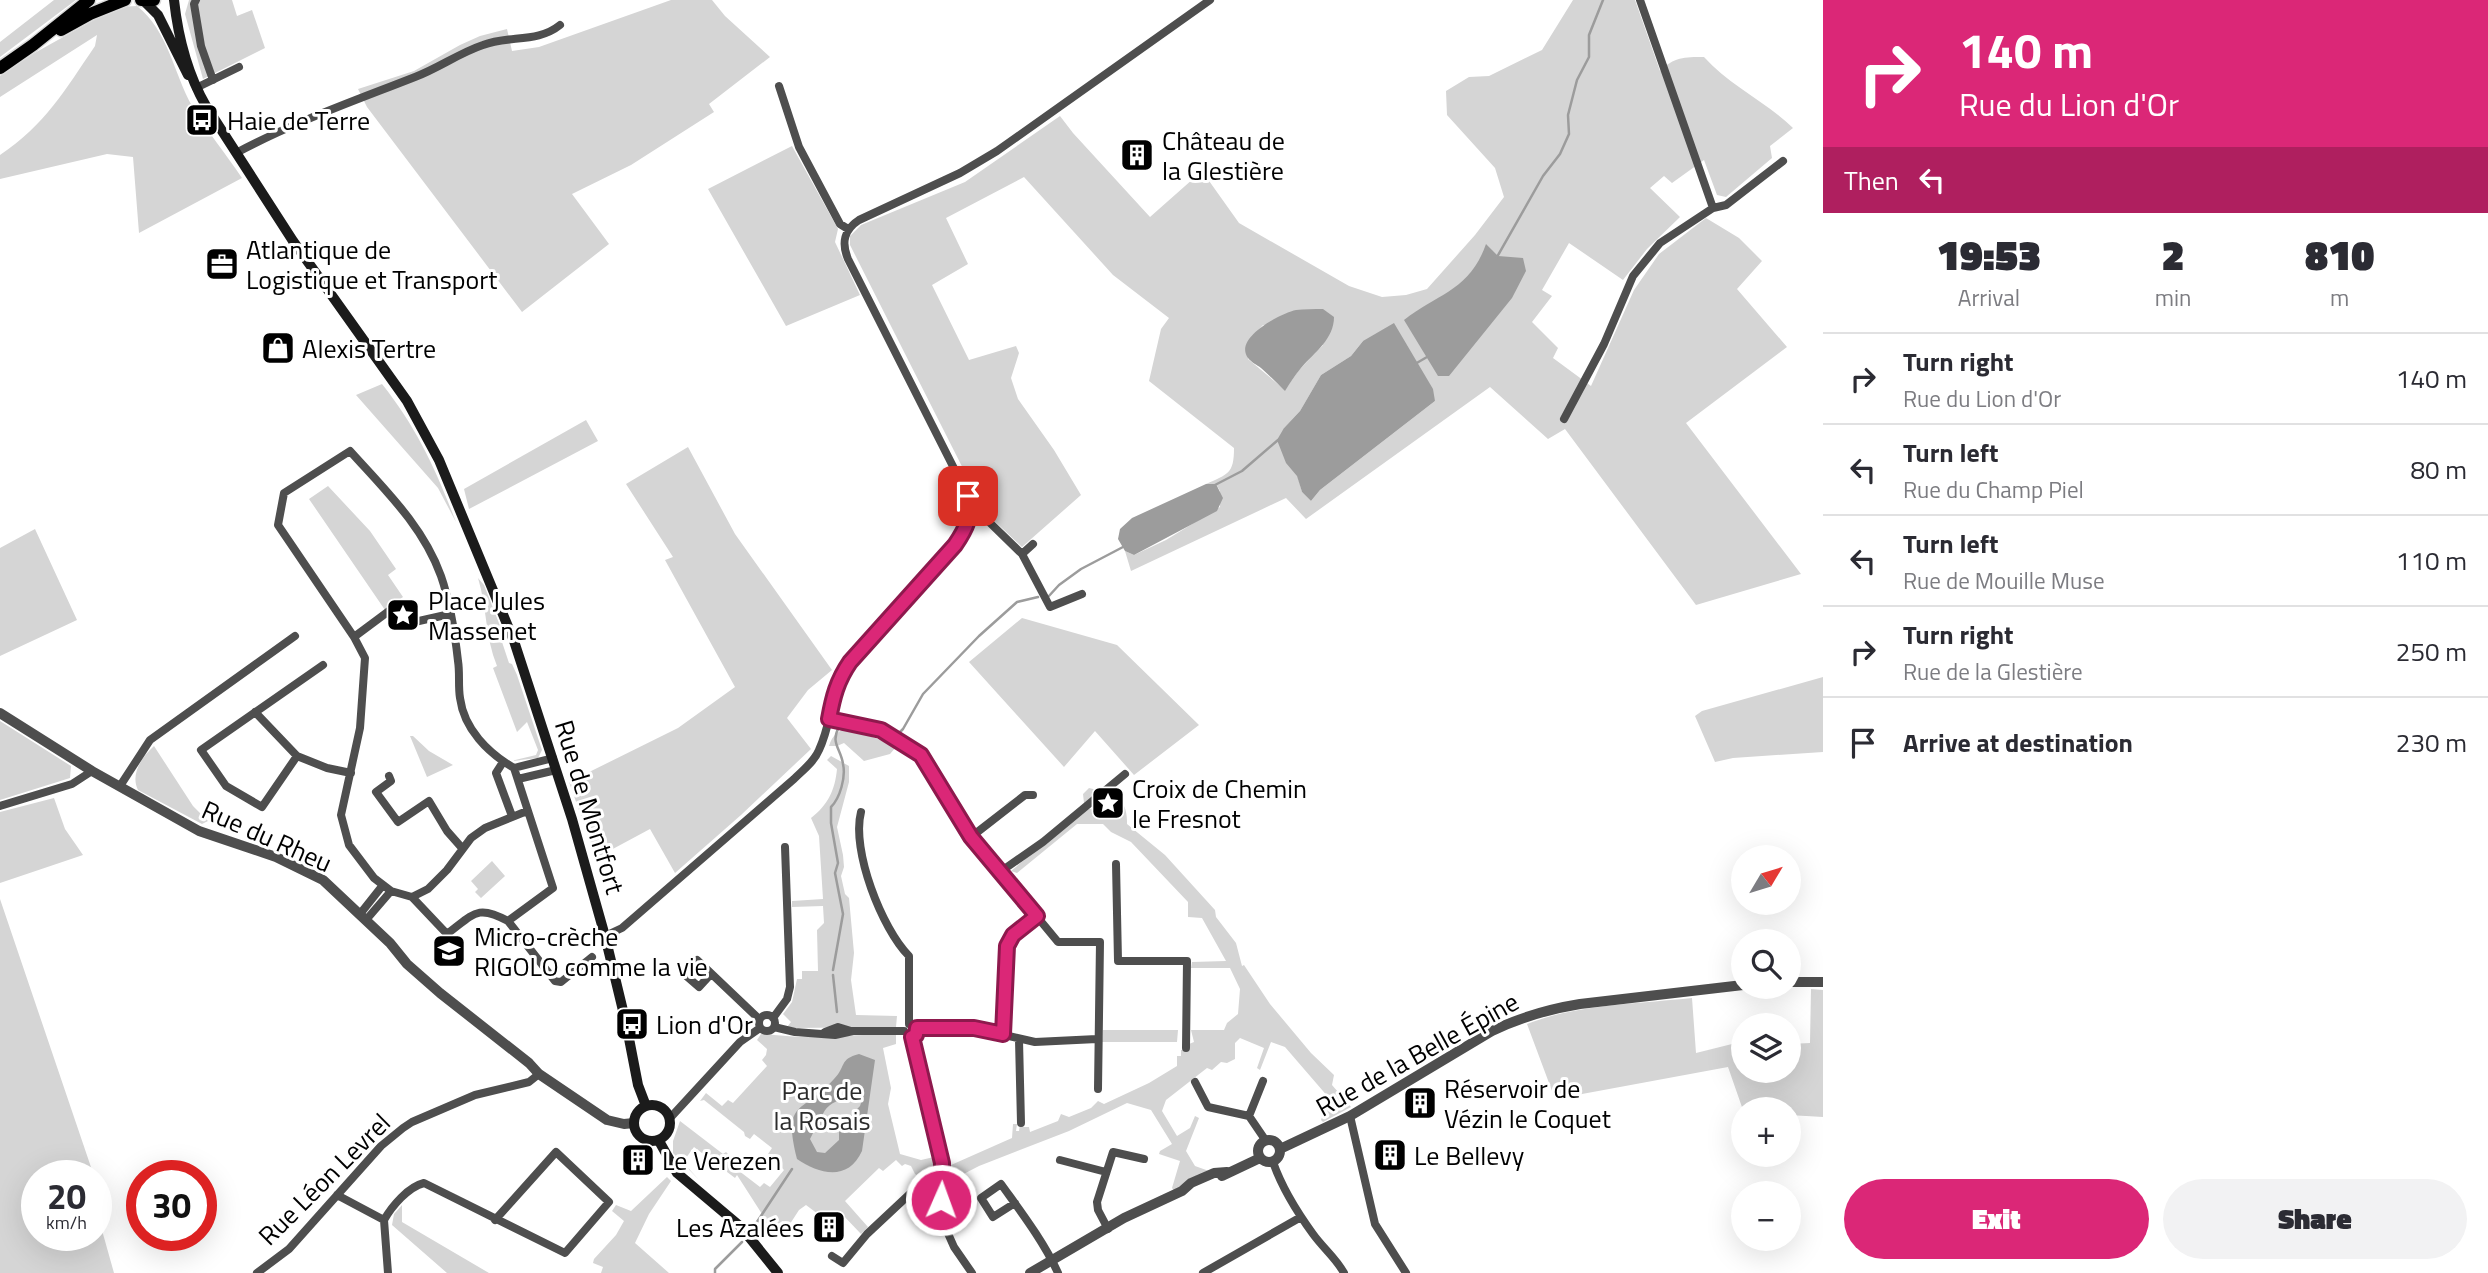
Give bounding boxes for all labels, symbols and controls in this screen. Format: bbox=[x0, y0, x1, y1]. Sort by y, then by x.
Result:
text: 140 m bbox=[1959, 12, 2093, 87]
icon: right bbox=[1844, 28, 1935, 119]
text: Rue du Lion d'Or bbox=[1959, 80, 2179, 128]
bus stop icon: Haie de Terre bbox=[183, 101, 221, 139]
place label: Haie de Terre bbox=[227, 101, 370, 140]
place label: Château de la Glestière bbox=[1162, 121, 1285, 190]
building icon: Château de la Glestière bbox=[1118, 136, 1156, 174]
text: Then bbox=[1844, 161, 1899, 200]
icon: left bbox=[1913, 161, 1951, 199]
text: 19:53 bbox=[1937, 222, 2041, 286]
text: 2 bbox=[2162, 222, 2185, 286]
text: 810 bbox=[2305, 222, 2374, 286]
place label: Atlantique de Logistique et Transport bbox=[246, 230, 497, 299]
office icon: Atlantique de Logistique et Transport bbox=[203, 245, 241, 283]
text: Arrival bbox=[1958, 280, 2020, 315]
text: min bbox=[2155, 280, 2191, 315]
text: m bbox=[2330, 280, 2349, 315]
shop icon: Alexis Tertre bbox=[259, 329, 297, 367]
place label: Alexis Tertre bbox=[302, 329, 436, 368]
text: Turn right bbox=[1903, 342, 2014, 381]
text: 140 m bbox=[2396, 359, 2467, 398]
icon: right bbox=[1844, 360, 1882, 398]
text: Rue du Lion d'Or bbox=[1903, 381, 2061, 416]
text: Turn left bbox=[1903, 433, 1998, 472]
text: 80 m bbox=[2410, 450, 2467, 489]
icon: left bbox=[1844, 451, 1882, 489]
pin bbox=[938, 466, 998, 526]
text: Rue du Champ Piel bbox=[1903, 472, 2084, 507]
icon: arrive bbox=[949, 477, 987, 515]
text: Turn left bbox=[1903, 524, 1998, 563]
text: 110 m bbox=[2396, 541, 2467, 580]
icon: left bbox=[1844, 542, 1882, 580]
text: Rue de Mouille Muse bbox=[1903, 563, 2105, 598]
place label: Place Jules Massenet bbox=[428, 581, 545, 650]
place icon: Place Jules Massenet bbox=[384, 596, 422, 634]
text: Turn right bbox=[1903, 615, 2014, 654]
text: 250 m bbox=[2396, 632, 2467, 671]
icon: right bbox=[1844, 633, 1882, 671]
text: Rue de la Glestière bbox=[1903, 654, 2083, 689]
street label: Rue de Montfort bbox=[545, 715, 635, 899]
text: Arrive at destination bbox=[1903, 723, 2133, 762]
text: 230 m bbox=[2396, 723, 2467, 762]
icon: arrive bbox=[1844, 724, 1882, 762]
place label: Croix de Chemin le Fresnot bbox=[1132, 769, 1307, 838]
place icon: Croix de Chemin le Fresnot bbox=[1089, 784, 1127, 822]
street label: Rue du Rheu bbox=[196, 790, 338, 882]
north arrow bbox=[1731, 845, 1801, 915]
map controls bbox=[1731, 845, 1801, 1251]
place label: Micro-crèche RIGOLO comme la vie bbox=[474, 917, 708, 986]
button: search bbox=[1731, 929, 1801, 999]
school or university icon: Micro-crèche RIGOLO comme la vie bbox=[430, 932, 468, 970]
street label: Rue de la Belle Épine bbox=[1308, 982, 1526, 1126]
bus stop icon: Lion d'Or bbox=[613, 1005, 651, 1043]
place label: Lion d'Or bbox=[656, 1005, 753, 1044]
button: layers bbox=[1731, 1013, 1801, 1083]
place label: Réservoir de Vézin le Coquet bbox=[1444, 1069, 1611, 1138]
park label: Parc de la Rosais bbox=[773, 1071, 871, 1140]
building icon: Réservoir de Vézin le Coquet bbox=[1401, 1084, 1439, 1122]
button: + bbox=[1731, 1097, 1801, 1167]
street label: Rue Léon Levrel bbox=[249, 1104, 399, 1254]
building icon: Le Bellevy bbox=[1371, 1136, 1409, 1174]
place label: Le Bellevy bbox=[1414, 1136, 1524, 1175]
building icon: Le Verezen bbox=[619, 1141, 657, 1179]
place label: Le Verezen bbox=[662, 1141, 781, 1180]
speed limit sign: 30 bbox=[126, 1160, 217, 1251]
position arrow bbox=[904, 1163, 978, 1237]
text: 20 bbox=[47, 1169, 86, 1223]
button: Exit bbox=[1844, 1179, 2149, 1259]
button: Share bbox=[2163, 1179, 2467, 1259]
button: − bbox=[1731, 1181, 1801, 1251]
place label: Les Azalées bbox=[676, 1208, 804, 1247]
building icon: Les Azalées bbox=[810, 1208, 848, 1246]
text: km/h bbox=[46, 1209, 87, 1236]

